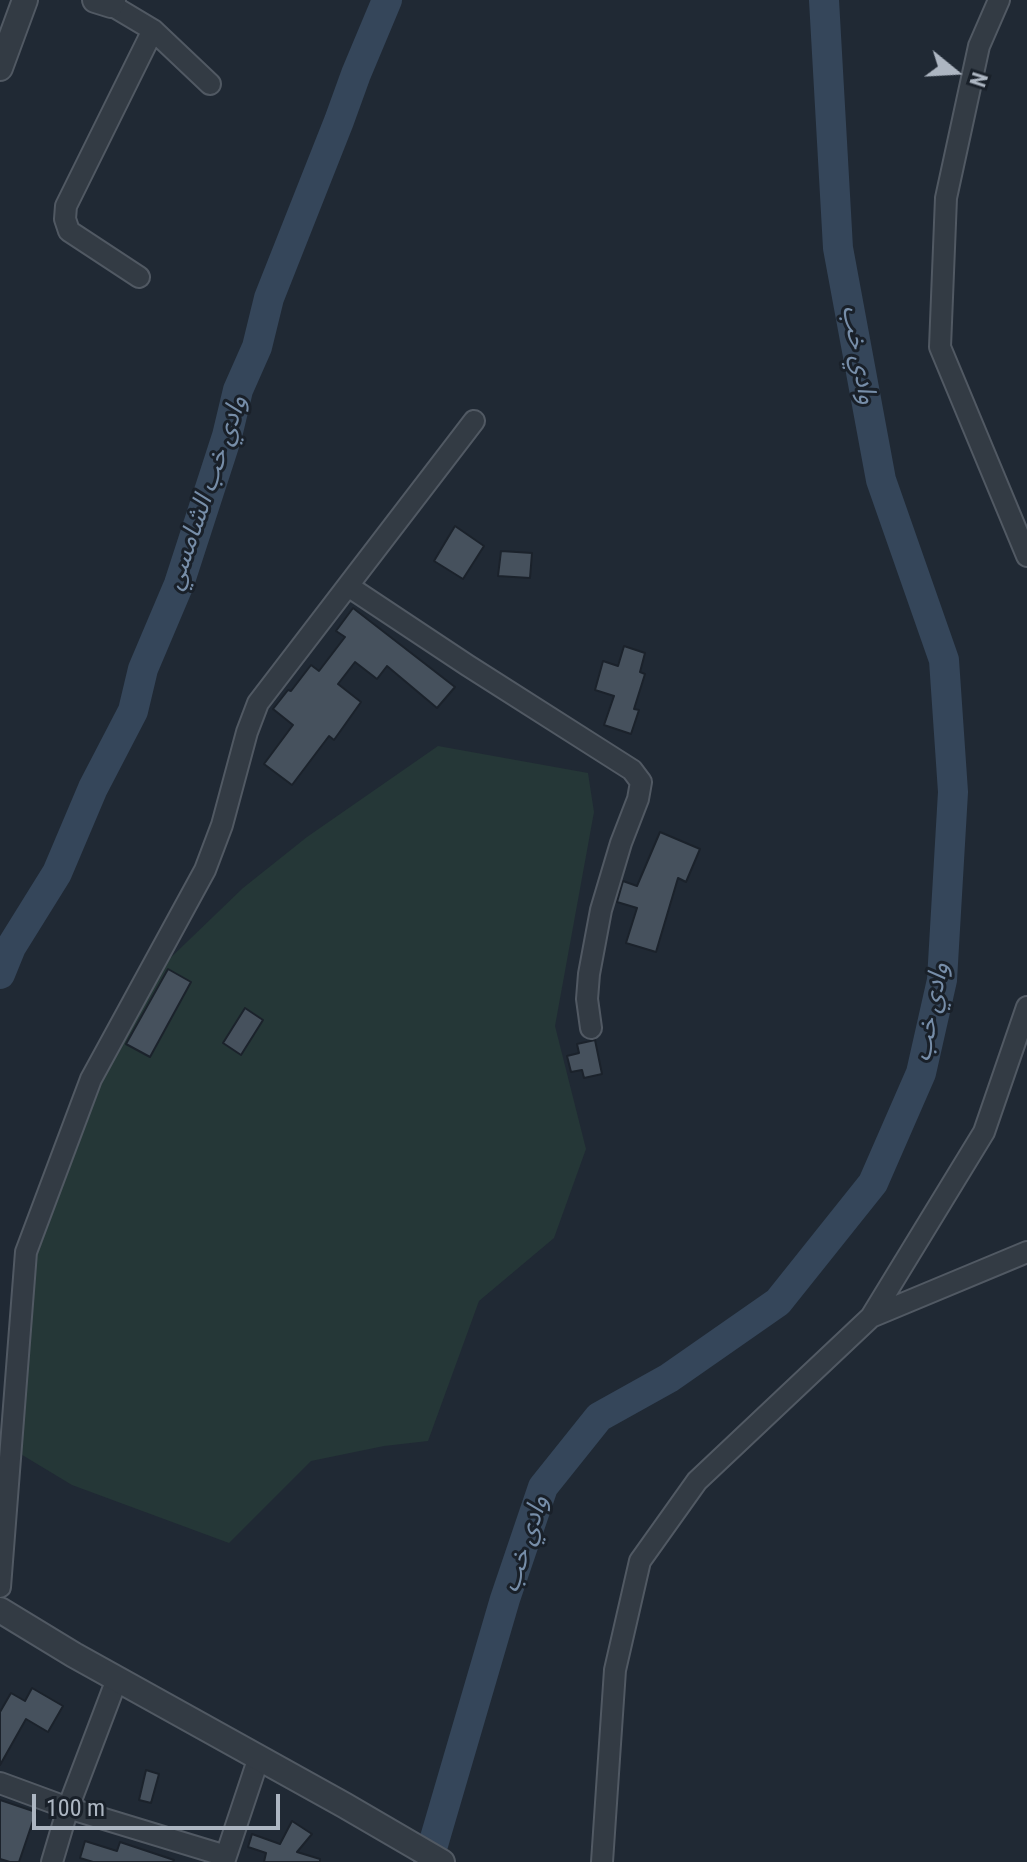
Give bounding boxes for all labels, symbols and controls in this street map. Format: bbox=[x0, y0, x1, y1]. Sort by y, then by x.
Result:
north arrow bbox=[915, 32, 995, 112]
text: N bbox=[964, 69, 992, 90]
water label: وادي خب bbox=[834, 303, 882, 407]
water label: وادي خب الشامسي bbox=[159, 392, 255, 594]
water label: وادي خب bbox=[907, 960, 957, 1064]
water label: وادي خب bbox=[496, 1492, 556, 1596]
scale bar bbox=[36, 1778, 284, 1828]
text: 100 m bbox=[46, 1794, 105, 1822]

